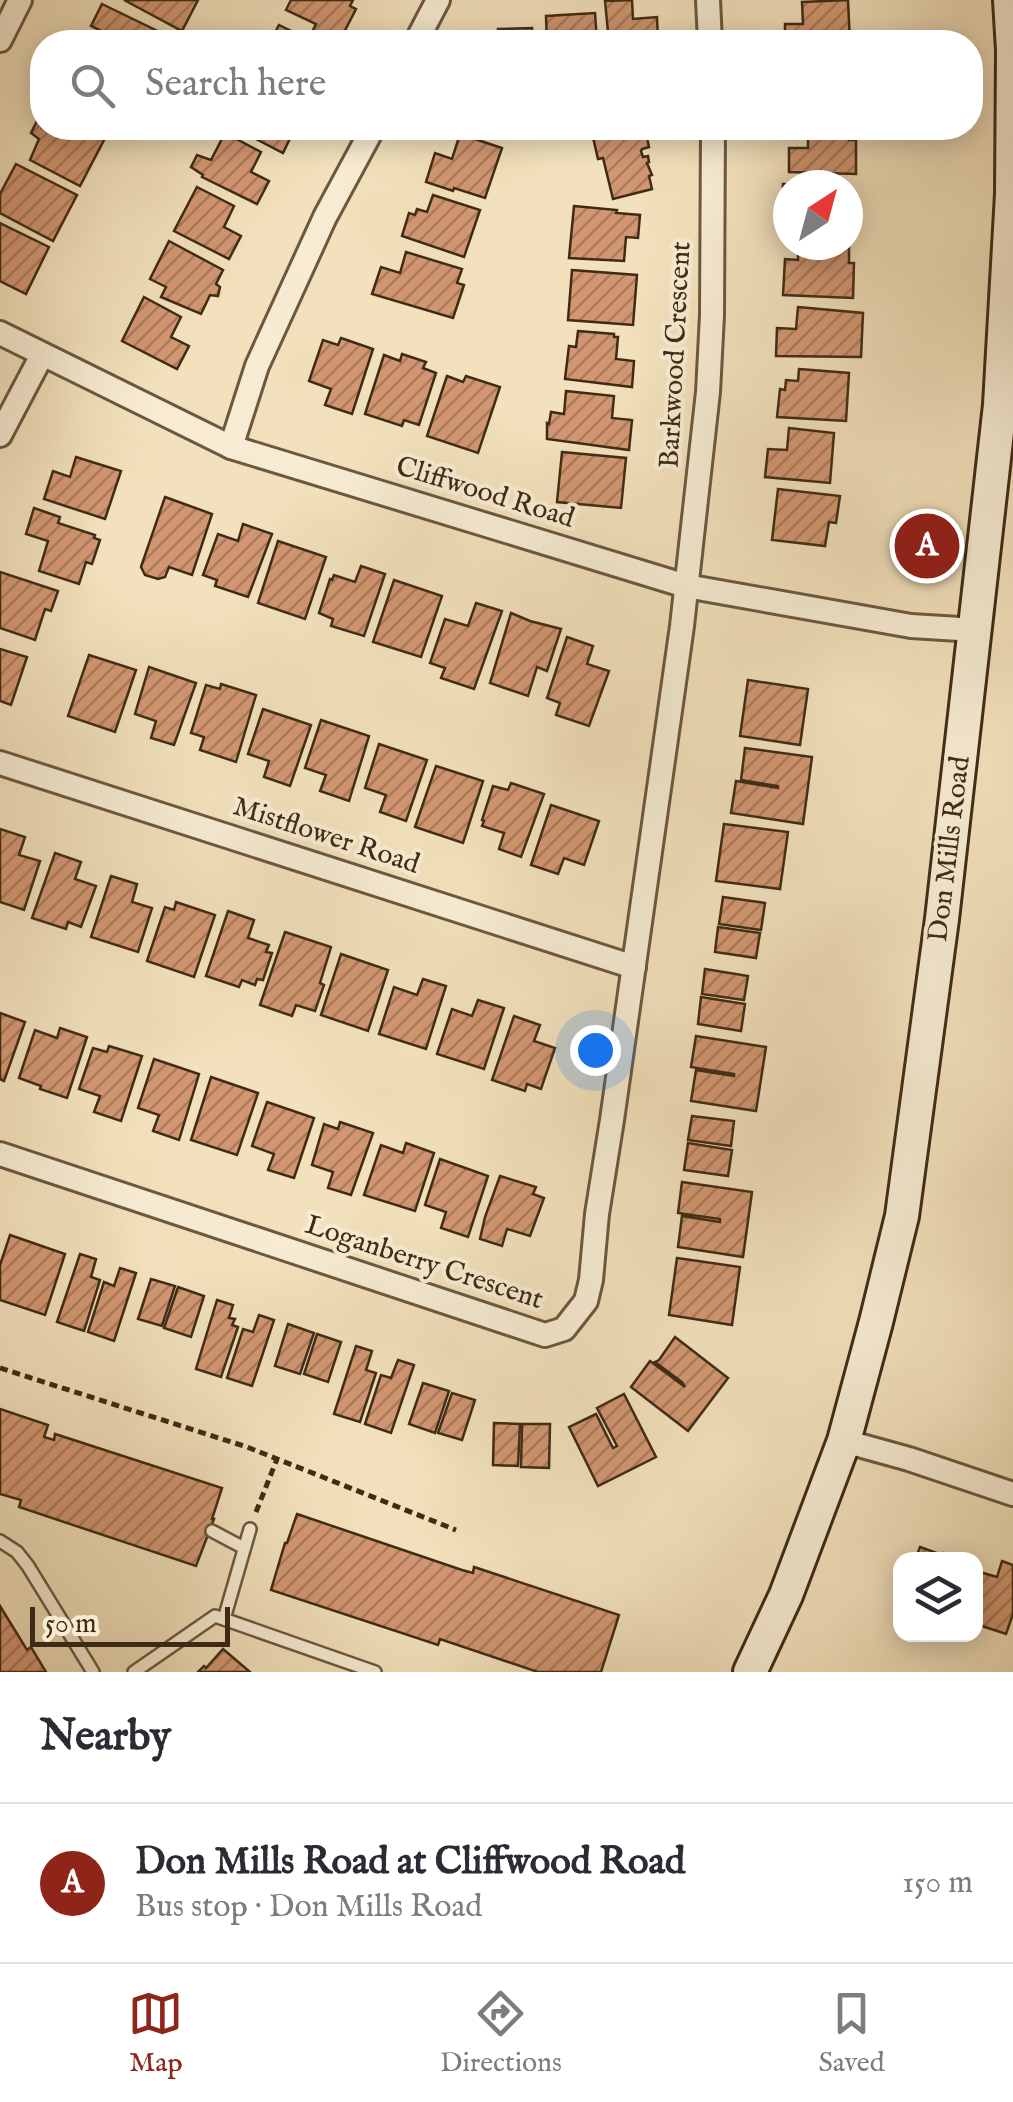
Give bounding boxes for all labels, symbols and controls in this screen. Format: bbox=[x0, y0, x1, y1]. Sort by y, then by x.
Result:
search box bbox=[30, 30, 983, 140]
icon: search bbox=[65, 58, 120, 113]
text: Search here bbox=[145, 61, 326, 109]
north arrow bbox=[773, 170, 863, 260]
street label: Barkwood Crescent bbox=[653, 240, 699, 469]
street label: Cliffwood Road bbox=[392, 449, 578, 537]
pin: A bbox=[894, 508, 960, 584]
street label: Don Mills Road bbox=[921, 754, 979, 944]
street label: Mistflower Road bbox=[228, 789, 424, 883]
your location bbox=[570, 1025, 621, 1076]
street label: Loganberry Crescent bbox=[301, 1208, 548, 1318]
map controls bbox=[893, 1552, 983, 1642]
button: layers bbox=[893, 1552, 983, 1642]
scale bar bbox=[30, 1602, 230, 1646]
text: 50 m bbox=[45, 1607, 97, 1642]
text: Nearby bbox=[40, 1711, 171, 1764]
text: Don Mills Road at Cliffwood Road bbox=[135, 1839, 685, 1887]
text: A bbox=[62, 1863, 83, 1904]
text: 150 m bbox=[902, 1863, 973, 1904]
text: Bus stop · Don Mills Road bbox=[135, 1887, 482, 1928]
tab: Map bbox=[128, 1986, 183, 2081]
tab: Directions bbox=[440, 1986, 562, 2081]
tab: Saved bbox=[818, 1986, 885, 2081]

